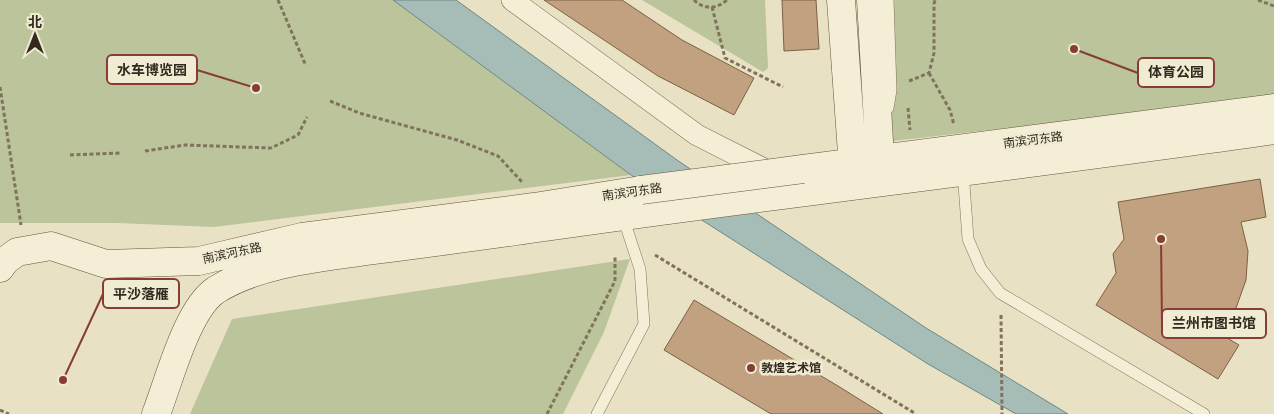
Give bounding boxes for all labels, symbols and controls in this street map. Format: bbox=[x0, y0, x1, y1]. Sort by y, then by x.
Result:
north arrow bbox=[10, 10, 60, 60]
text: 北 bbox=[28, 11, 42, 31]
callout: 水车博览园 bbox=[107, 55, 197, 84]
callout: 体育公园 bbox=[1138, 58, 1214, 87]
text: 水车博览园 bbox=[117, 59, 187, 79]
text: 体育公园 bbox=[1148, 61, 1204, 81]
street label: 南滨河东路 bbox=[1002, 126, 1064, 151]
street label: 南滨河东路 bbox=[601, 178, 663, 203]
street label: 南滨河东路 bbox=[201, 237, 263, 266]
callout: 平沙落雁 bbox=[103, 279, 179, 308]
text: 平沙落雁 bbox=[113, 283, 169, 303]
callout: 兰州市图书馆 bbox=[1162, 309, 1266, 338]
text: 兰州市图书馆 bbox=[1172, 312, 1256, 332]
place label: 敦煌艺术馆 bbox=[761, 358, 821, 375]
marker: 敦煌艺术馆 bbox=[745, 362, 757, 374]

